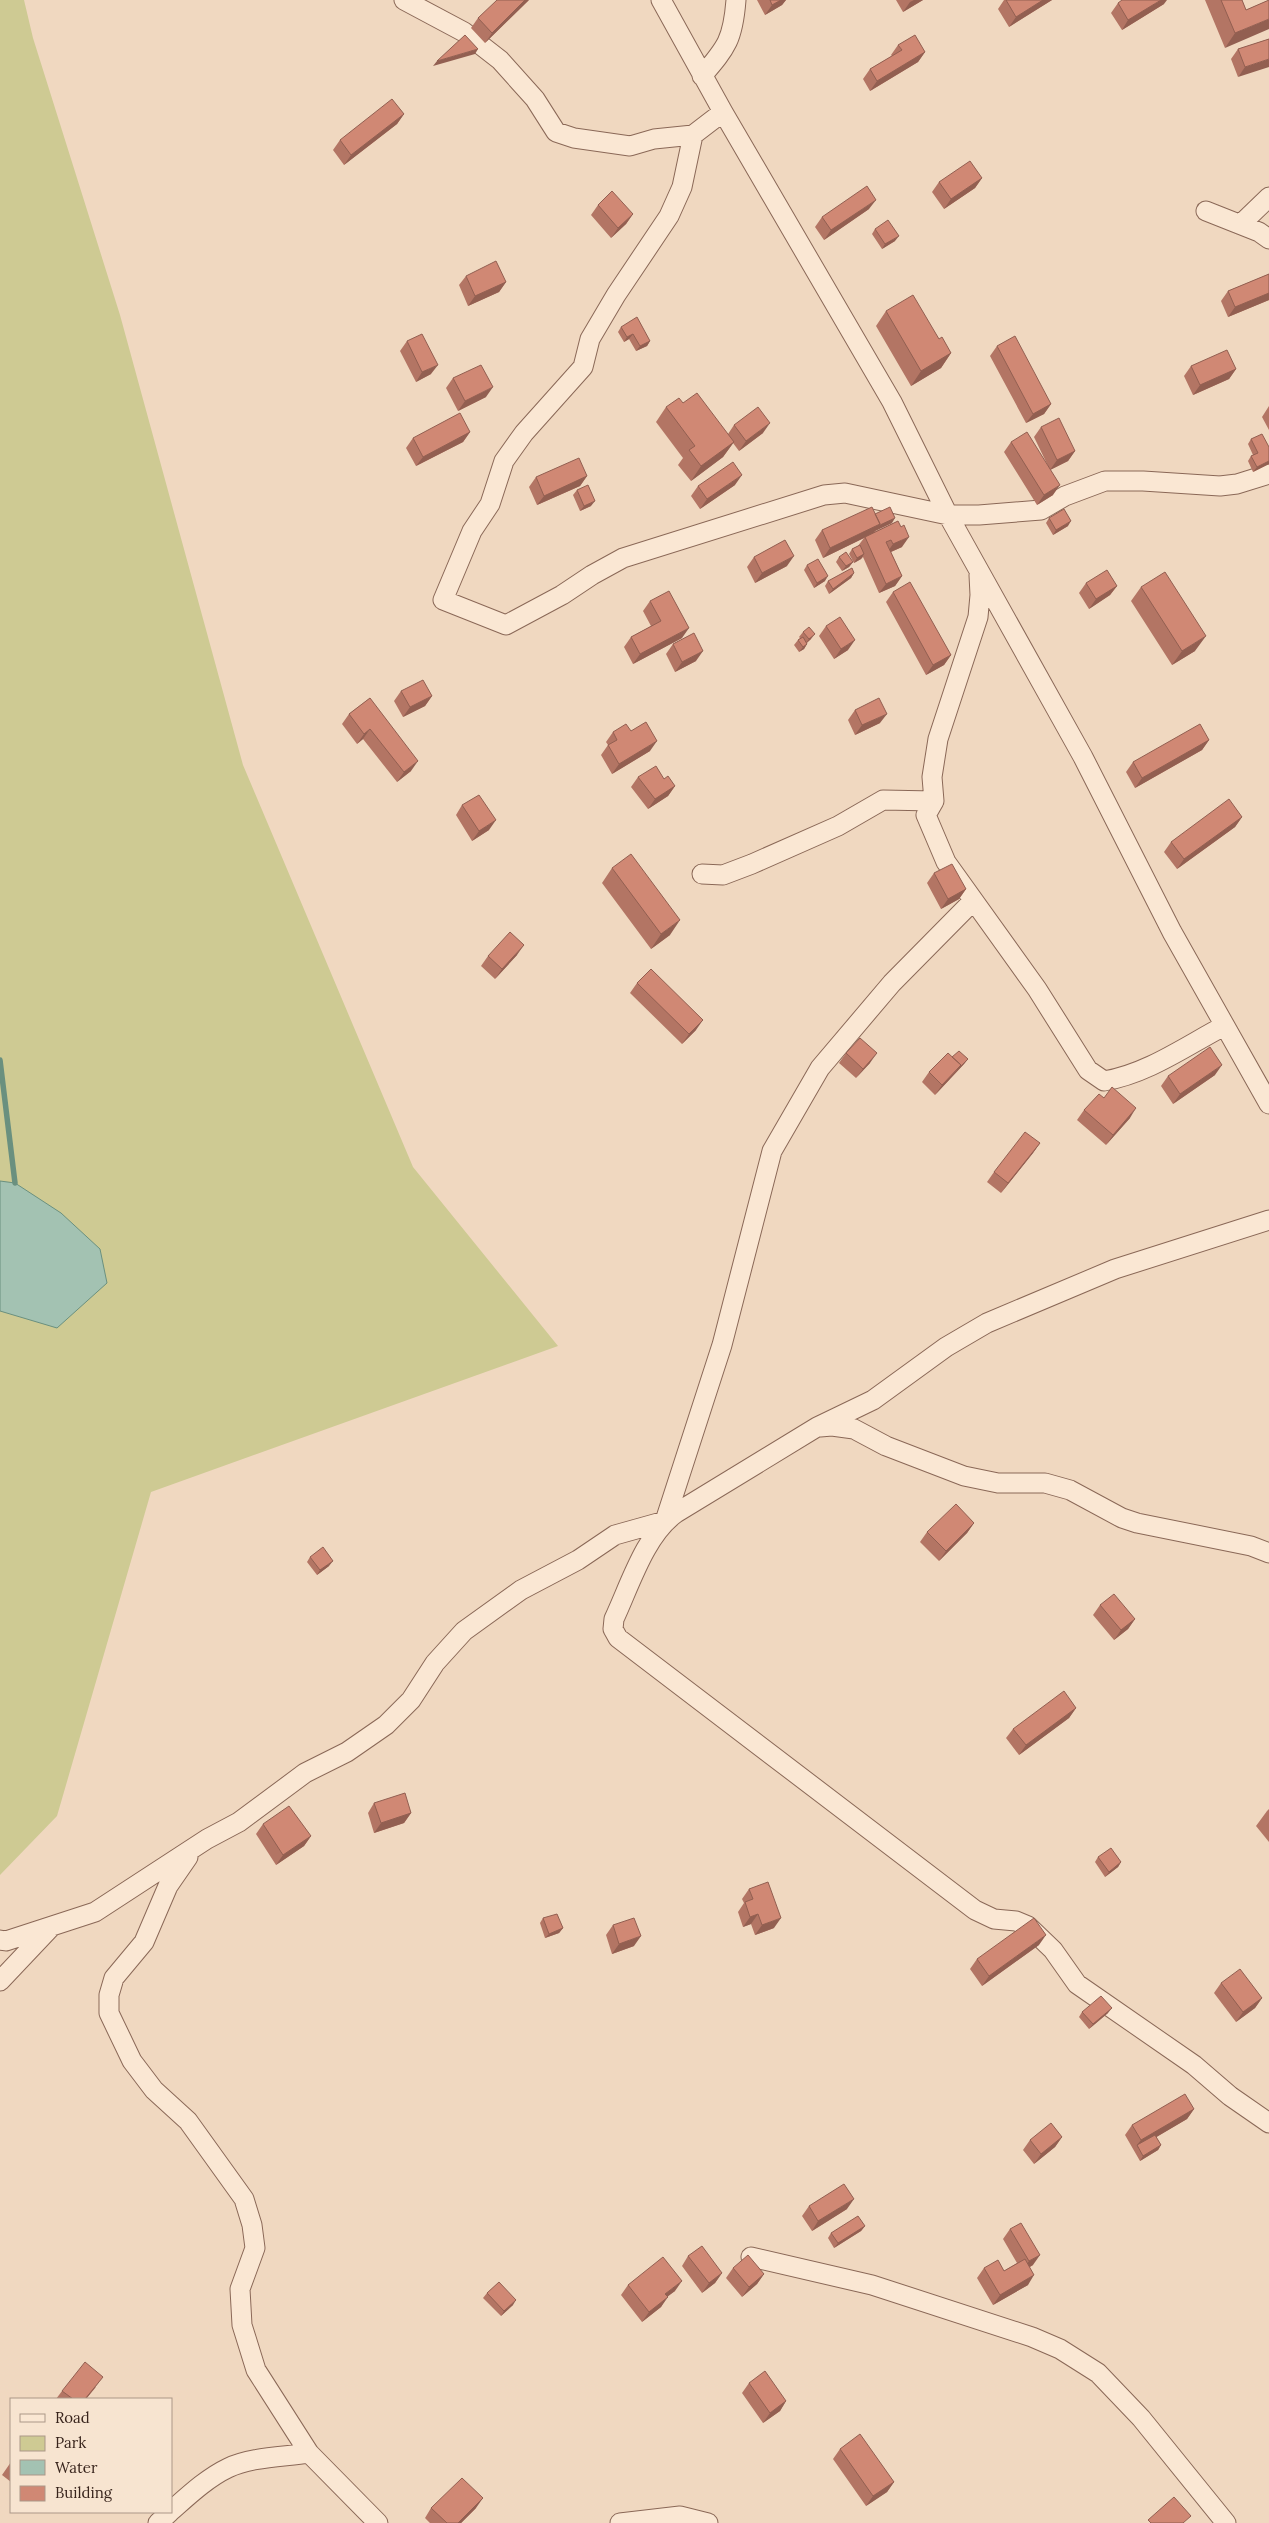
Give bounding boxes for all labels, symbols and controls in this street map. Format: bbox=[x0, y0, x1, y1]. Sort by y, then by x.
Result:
legend bbox=[10, 2398, 172, 2513]
text: Road bbox=[55, 2408, 90, 2427]
text: Park bbox=[55, 2433, 86, 2452]
text: Water bbox=[55, 2458, 98, 2477]
text: Building bbox=[55, 2483, 113, 2502]

